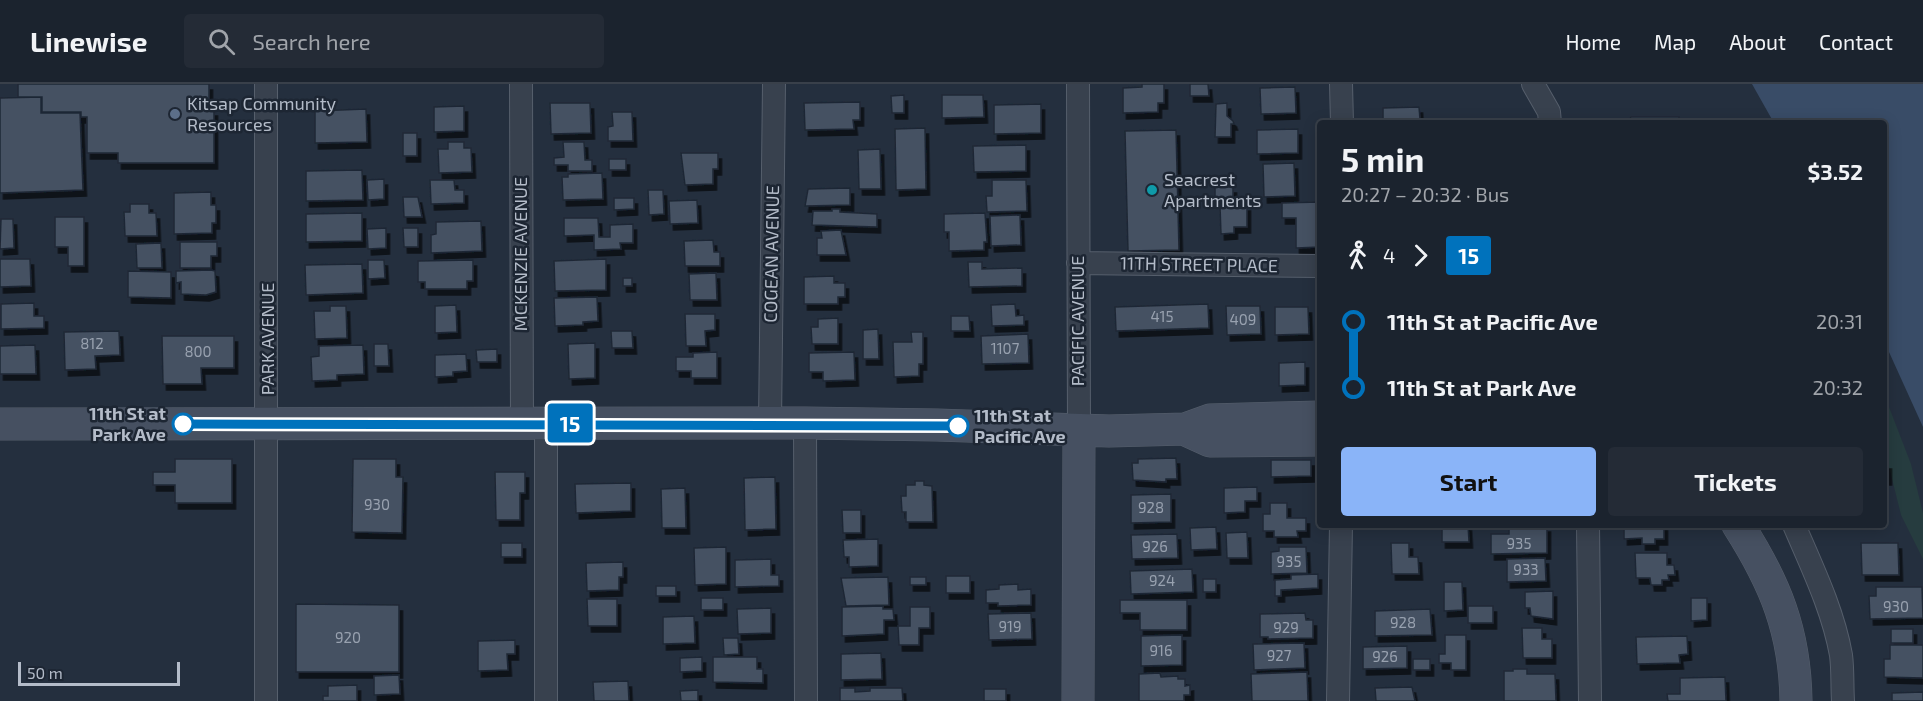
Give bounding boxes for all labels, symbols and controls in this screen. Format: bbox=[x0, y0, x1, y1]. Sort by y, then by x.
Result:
search box bbox=[184, 14, 604, 68]
text: Linewise bbox=[30, 24, 148, 58]
icon: search bbox=[205, 25, 238, 58]
text: Search here bbox=[253, 28, 371, 54]
text: Home bbox=[1565, 29, 1621, 54]
text: Map bbox=[1654, 29, 1696, 54]
text: About bbox=[1729, 29, 1786, 54]
text: Contact bbox=[1819, 29, 1893, 54]
place label: Kitsap Community Resources bbox=[187, 92, 336, 135]
marker: Kitsap Community Resources bbox=[168, 107, 182, 121]
text: 5 min bbox=[1341, 139, 1424, 179]
text: $3.52 bbox=[1807, 158, 1863, 184]
place label: Seacrest Apartments bbox=[1164, 168, 1262, 211]
street label: MCKENZIE AVENUE bbox=[509, 177, 531, 331]
text: 20:27 – 20:32 · Bus bbox=[1341, 182, 1509, 206]
marker: Seacrest Apartments bbox=[1145, 183, 1159, 197]
street label: COGEAN AVENUE bbox=[759, 185, 783, 323]
icon: walk bbox=[1341, 239, 1374, 272]
icon: forward bbox=[1404, 239, 1437, 272]
text: 4 bbox=[1383, 243, 1395, 267]
text: 15 bbox=[1458, 243, 1479, 268]
street label: 11TH STREET PLACE bbox=[1120, 252, 1278, 276]
street label: PACIFIC AVENUE bbox=[1066, 256, 1088, 386]
street label: PARK AVENUE bbox=[256, 283, 278, 395]
house number: 415 bbox=[1150, 307, 1174, 325]
text: 11th St at Pacific Ave bbox=[1387, 308, 1598, 334]
text: 20:31 bbox=[1816, 309, 1863, 333]
house number: 409 bbox=[1230, 310, 1256, 328]
house number: 812 bbox=[80, 334, 104, 352]
house number: 1107 bbox=[991, 339, 1020, 357]
house number: 800 bbox=[184, 342, 212, 360]
text: 11th St at Park Ave bbox=[1387, 374, 1576, 400]
text: 20:32 bbox=[1813, 375, 1863, 399]
place label: 11th St at Park Ave bbox=[89, 402, 167, 445]
line badge: 15 bbox=[543, 404, 597, 442]
place label: 11th St at Pacific Ave bbox=[974, 404, 1066, 447]
text: 15 bbox=[560, 411, 580, 436]
marker: 11th St at Park Ave bbox=[172, 413, 194, 435]
marker: 11th St at Pacific Ave bbox=[947, 415, 969, 437]
button: Start bbox=[1341, 447, 1596, 516]
button: Tickets bbox=[1608, 447, 1863, 516]
house number: 930 bbox=[364, 495, 390, 513]
house number: 928 bbox=[1138, 498, 1164, 516]
house number: 935 bbox=[1507, 534, 1531, 552]
house number: 926 bbox=[1142, 537, 1168, 555]
house number: 935 bbox=[1277, 552, 1301, 570]
house number: 933 bbox=[1513, 560, 1539, 578]
house number: 924 bbox=[1149, 571, 1175, 589]
house number: 930 bbox=[1883, 597, 1909, 615]
house number: 928 bbox=[1390, 613, 1416, 631]
house number: 919 bbox=[998, 617, 1022, 635]
house number: 929 bbox=[1273, 618, 1299, 636]
house number: 920 bbox=[335, 628, 361, 646]
house number: 916 bbox=[1149, 641, 1173, 659]
house number: 927 bbox=[1267, 646, 1292, 664]
house number: 926 bbox=[1372, 647, 1398, 665]
scale bar bbox=[18, 659, 180, 686]
text: 50 m bbox=[27, 663, 63, 682]

